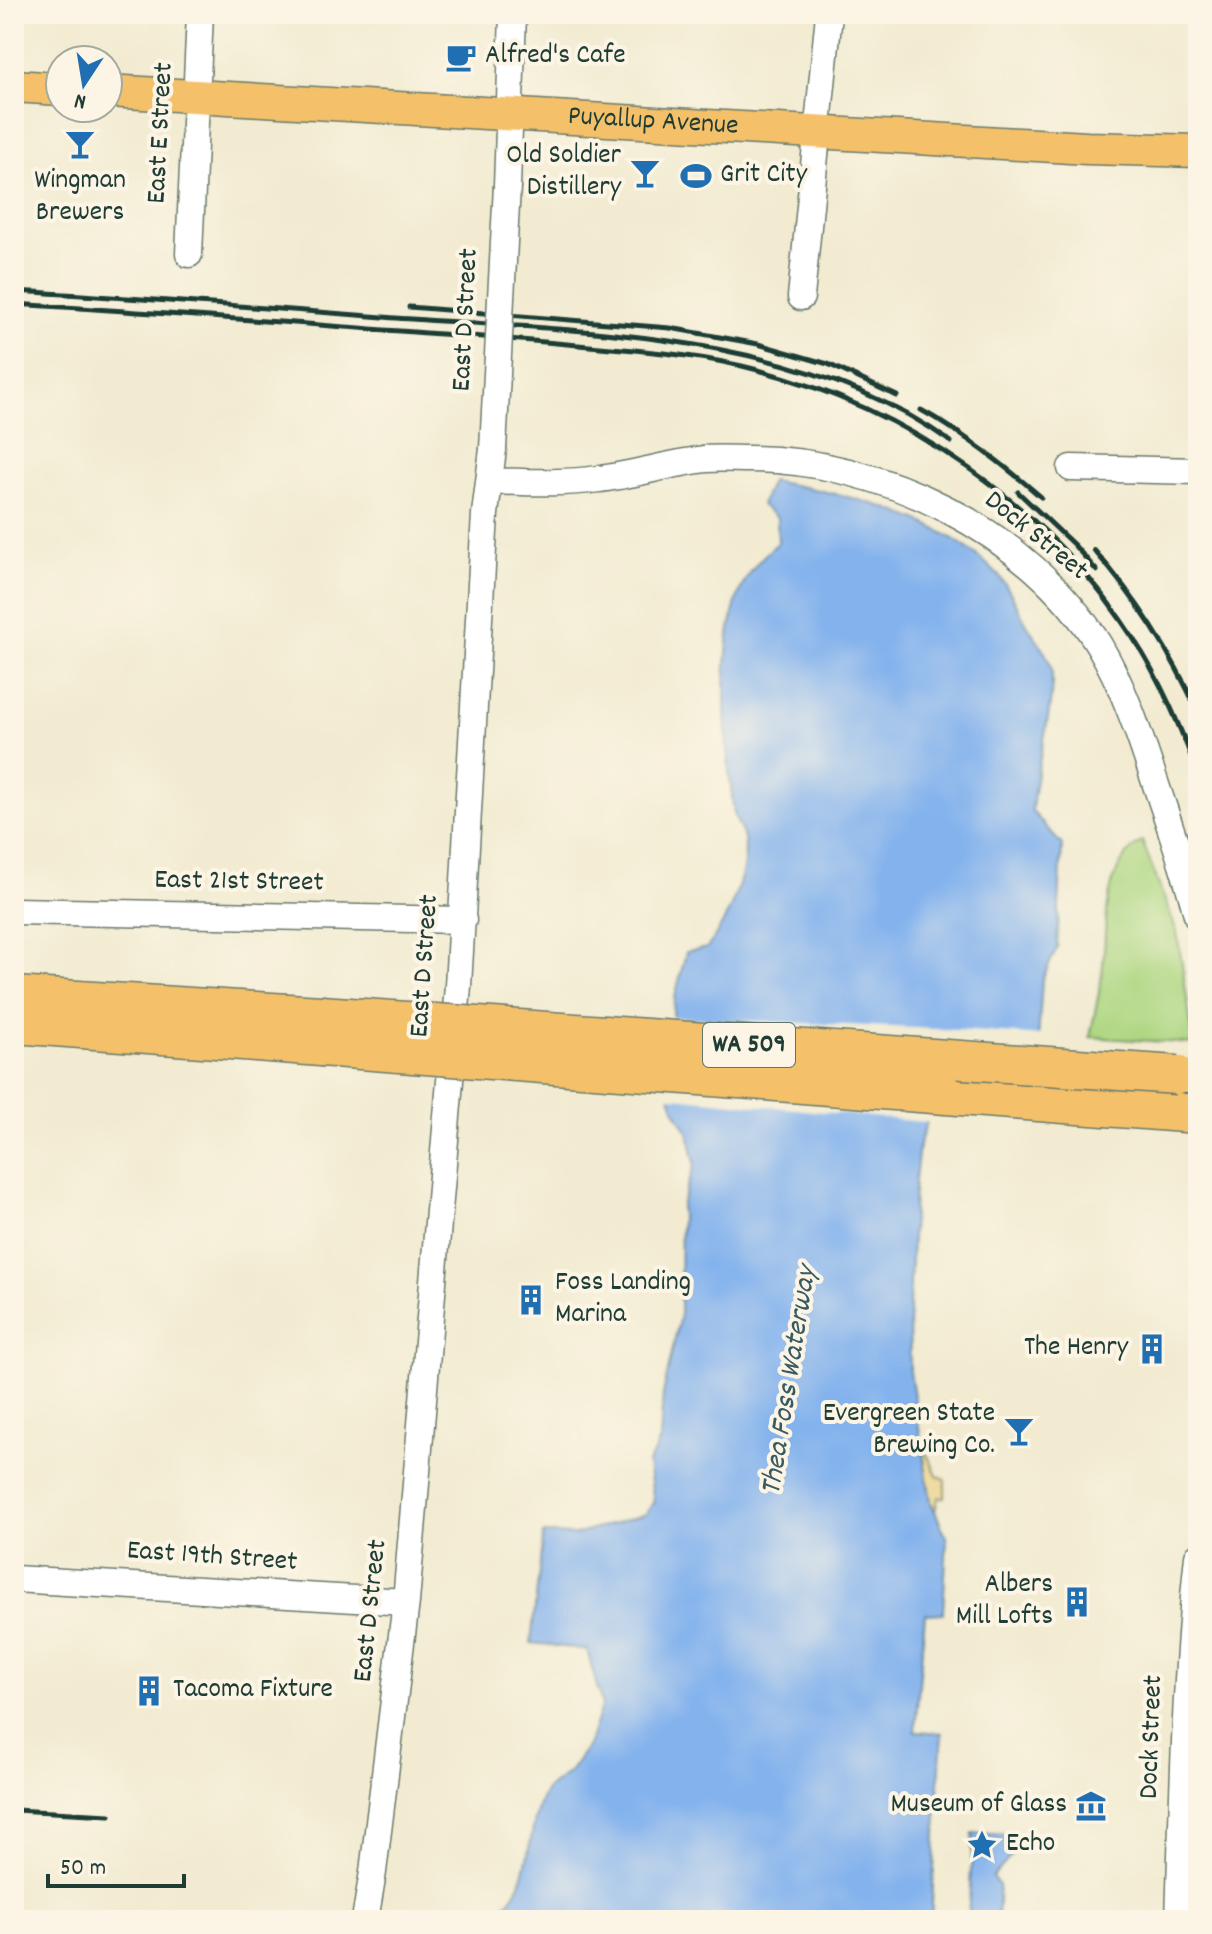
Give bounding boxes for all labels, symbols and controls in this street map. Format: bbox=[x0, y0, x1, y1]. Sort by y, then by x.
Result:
place label: Alfred's Cafe bbox=[485, 37, 626, 77]
cafe icon: Alfred's Cafe bbox=[444, 40, 478, 74]
north arrow bbox=[44, 44, 124, 124]
street label: East E Street bbox=[138, 61, 186, 205]
text: N bbox=[72, 84, 89, 116]
street label: Puyallup Avenue bbox=[567, 98, 739, 148]
bar icon: Wingman Brewers bbox=[63, 127, 97, 161]
place label: Old Soldier Distillery bbox=[506, 137, 622, 209]
bar icon: Old Soldier Distillery bbox=[628, 156, 662, 190]
place label: Grit City bbox=[720, 156, 808, 196]
sports icon: Grit City bbox=[679, 159, 713, 193]
place label: Wingman Brewers bbox=[34, 162, 126, 234]
street label: East D Street bbox=[443, 247, 491, 393]
street label: Dock Street bbox=[974, 482, 1096, 592]
street label: East 21st Street bbox=[154, 862, 324, 904]
street label: East D Street bbox=[401, 893, 451, 1039]
road number: WA 509 bbox=[703, 1023, 795, 1067]
water label: Thea Foss Waterway bbox=[752, 1260, 831, 1498]
place label: Foss Landing Marina bbox=[555, 1264, 691, 1336]
building icon: Foss Landing Marina bbox=[514, 1283, 548, 1317]
place label: The Henry bbox=[1024, 1329, 1129, 1369]
building icon: The Henry bbox=[1135, 1332, 1169, 1366]
place label: Evergreen State Brewing Co. bbox=[823, 1395, 995, 1467]
bar icon: Evergreen State Brewing Co. bbox=[1002, 1414, 1036, 1448]
street label: East 19th Street bbox=[125, 1532, 299, 1584]
street label: East D Street bbox=[345, 1538, 399, 1684]
place label: Albers Mill Lofts bbox=[956, 1566, 1053, 1638]
building icon: Albers Mill Lofts bbox=[1060, 1585, 1094, 1619]
place label: Tacoma Fixture bbox=[173, 1671, 333, 1711]
building icon: Tacoma Fixture bbox=[132, 1674, 166, 1708]
street label: Dock Street bbox=[1131, 1674, 1175, 1800]
place label: Museum of Glass bbox=[890, 1786, 1067, 1826]
museum icon: Museum of Glass bbox=[1074, 1789, 1108, 1823]
place label: Echo bbox=[1006, 1825, 1055, 1865]
place icon: Echo bbox=[965, 1828, 999, 1862]
scale bar bbox=[48, 1838, 184, 1888]
text: 50 m bbox=[60, 1852, 106, 1886]

